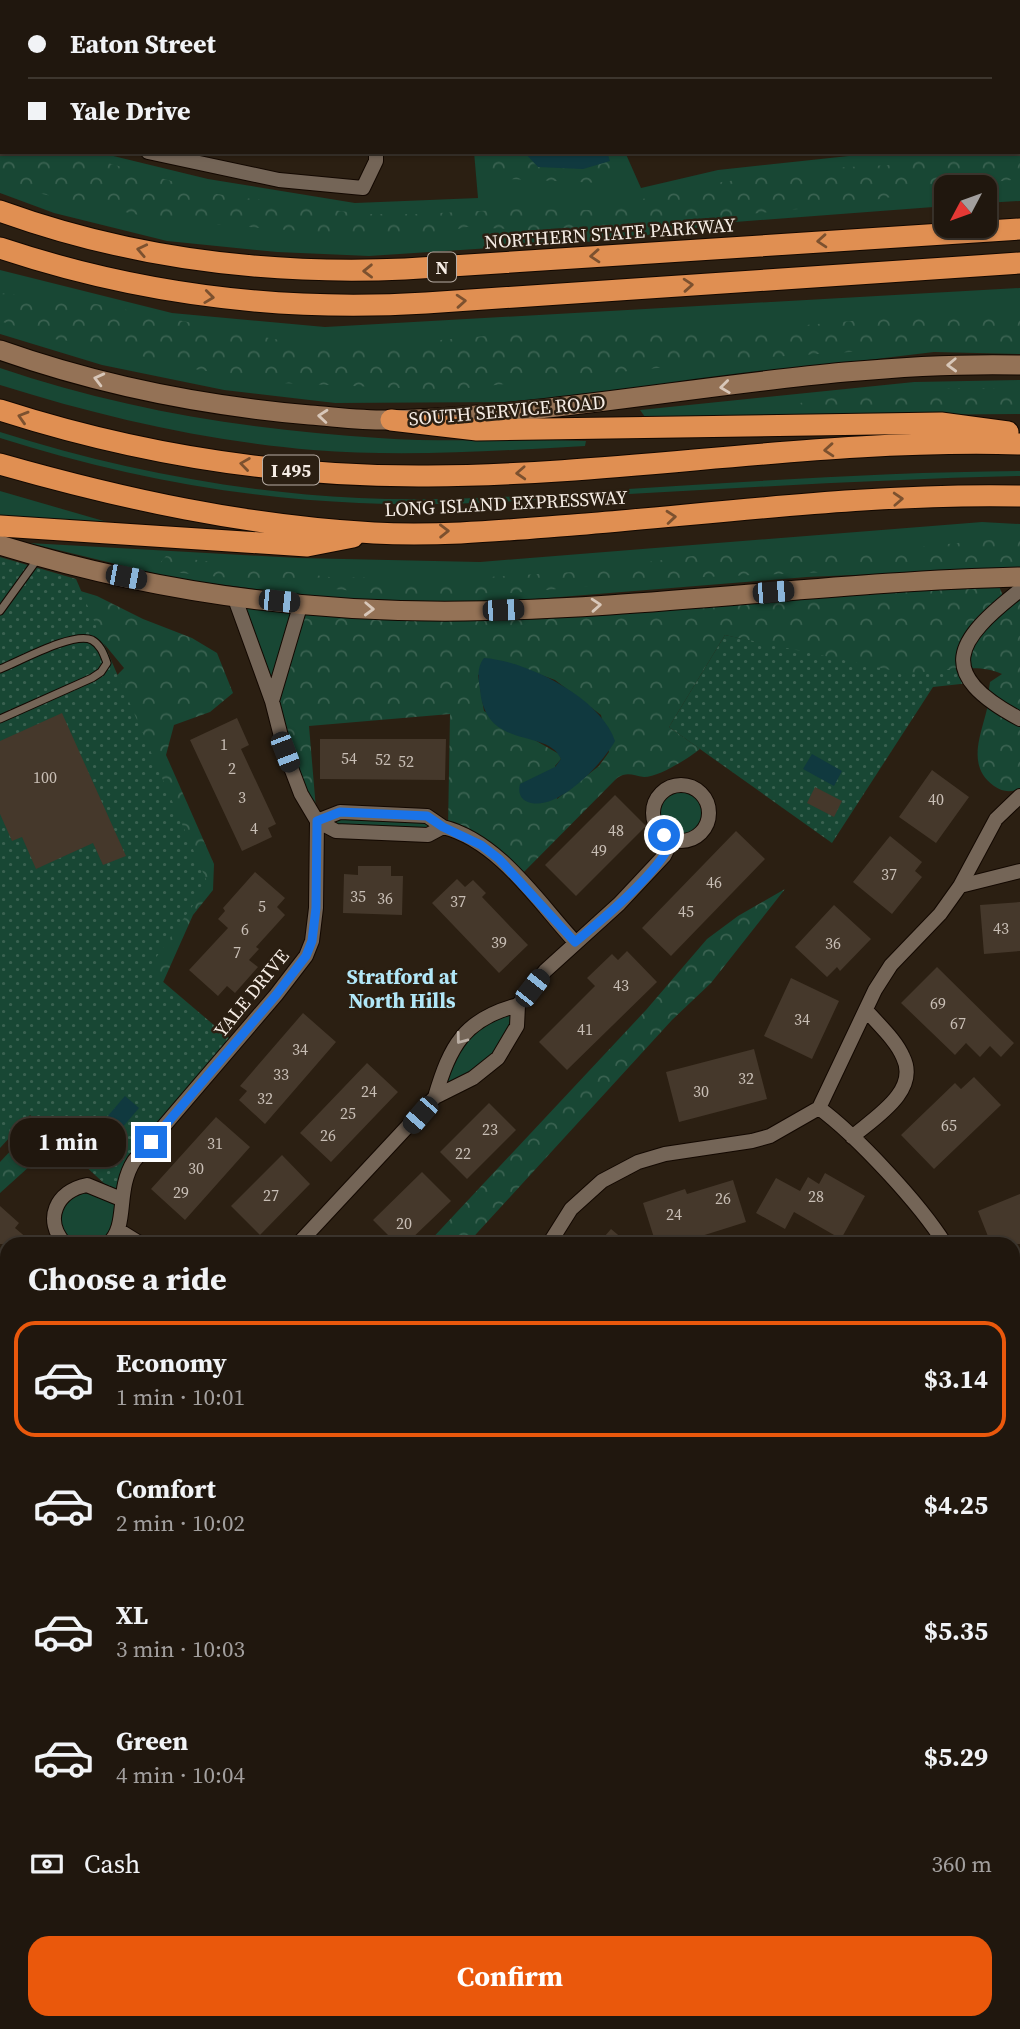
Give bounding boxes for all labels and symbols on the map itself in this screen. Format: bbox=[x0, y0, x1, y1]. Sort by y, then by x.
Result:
north arrow bbox=[934, 175, 998, 238]
street label: NORTHERN STATE PARKWAY bbox=[483, 211, 737, 255]
one-way arrow bbox=[816, 233, 827, 248]
one-way arrow bbox=[136, 244, 148, 259]
one-way arrow bbox=[589, 249, 600, 264]
road number: N bbox=[428, 253, 456, 282]
one-way arrow bbox=[362, 263, 373, 278]
one-way arrow bbox=[682, 278, 693, 293]
one-way arrow bbox=[203, 289, 215, 304]
one-way arrow bbox=[455, 293, 466, 308]
one-way arrow bbox=[946, 357, 957, 372]
one-way arrow bbox=[93, 373, 105, 387]
one-way arrow bbox=[720, 379, 731, 394]
street label: SOUTH SERVICE ROAD bbox=[408, 388, 606, 432]
one-way arrow bbox=[317, 409, 328, 424]
one-way arrow bbox=[17, 410, 29, 425]
one-way arrow bbox=[824, 442, 835, 457]
road number: I 495 bbox=[263, 456, 319, 484]
one-way arrow bbox=[239, 457, 251, 472]
one-way arrow bbox=[515, 465, 526, 480]
street label: LONG ISLAND EXPRESSWAY bbox=[384, 484, 628, 522]
one-way arrow bbox=[893, 491, 904, 506]
one-way arrow bbox=[666, 510, 677, 525]
one-way arrow bbox=[439, 524, 450, 539]
car bbox=[104, 563, 149, 591]
car bbox=[752, 580, 795, 604]
car bbox=[258, 588, 301, 614]
one-way arrow bbox=[591, 597, 602, 612]
car bbox=[482, 599, 525, 621]
one-way arrow bbox=[363, 601, 374, 616]
car bbox=[268, 729, 303, 775]
house number: 1 bbox=[220, 733, 228, 755]
house number: 54 bbox=[341, 747, 357, 769]
house number: 52 bbox=[375, 748, 391, 770]
house number: 52 bbox=[398, 750, 414, 772]
house number: 2 bbox=[228, 757, 236, 779]
house number: 100 bbox=[33, 766, 57, 788]
house number: 3 bbox=[238, 786, 246, 808]
house number: 40 bbox=[928, 788, 944, 810]
house number: 4 bbox=[250, 817, 258, 839]
house number: 48 bbox=[608, 819, 624, 841]
route start bbox=[648, 819, 680, 851]
house number: 49 bbox=[591, 839, 607, 861]
house number: 37 bbox=[881, 863, 897, 885]
house number: 46 bbox=[706, 871, 722, 893]
house number: 35 bbox=[350, 885, 366, 907]
house number: 36 bbox=[377, 887, 393, 909]
house number: 37 bbox=[450, 890, 466, 912]
house number: 5 bbox=[258, 895, 266, 917]
house number: 45 bbox=[678, 900, 694, 922]
house number: 43 bbox=[993, 917, 1009, 939]
house number: 6 bbox=[241, 918, 249, 940]
house number: 39 bbox=[491, 931, 507, 953]
house number: 36 bbox=[825, 932, 841, 954]
house number: 7 bbox=[233, 941, 241, 963]
street label: YALE DRIVE bbox=[207, 944, 295, 1042]
district label: Stratford at North Hills bbox=[347, 962, 458, 1015]
car bbox=[511, 965, 554, 1011]
house number: 43 bbox=[613, 974, 629, 996]
house number: 69 bbox=[930, 992, 946, 1014]
house number: 34 bbox=[794, 1008, 810, 1030]
house number: 67 bbox=[950, 1012, 966, 1034]
house number: 41 bbox=[577, 1018, 593, 1040]
one-way arrow bbox=[457, 1031, 469, 1043]
house number: 34 bbox=[292, 1038, 308, 1060]
house number: 33 bbox=[273, 1063, 289, 1085]
house number: 32 bbox=[738, 1067, 754, 1089]
house number: 24 bbox=[361, 1080, 377, 1102]
house number: 30 bbox=[693, 1080, 709, 1102]
house number: 32 bbox=[257, 1087, 273, 1109]
car bbox=[399, 1092, 442, 1138]
house number: 25 bbox=[340, 1102, 356, 1124]
house number: 65 bbox=[941, 1114, 957, 1136]
callout: 1 min bbox=[11, 1118, 127, 1166]
house number: 23 bbox=[482, 1118, 498, 1140]
house number: 26 bbox=[320, 1124, 336, 1146]
route end bbox=[135, 1126, 167, 1158]
house number: 31 bbox=[207, 1132, 223, 1154]
house number: 22 bbox=[455, 1142, 471, 1164]
house number: 30 bbox=[188, 1157, 204, 1179]
house number: 29 bbox=[173, 1181, 189, 1203]
house number: 27 bbox=[263, 1184, 279, 1206]
house number: 28 bbox=[808, 1185, 824, 1207]
house number: 26 bbox=[715, 1187, 731, 1209]
house number: 24 bbox=[666, 1203, 682, 1225]
house number: 20 bbox=[396, 1212, 412, 1234]

